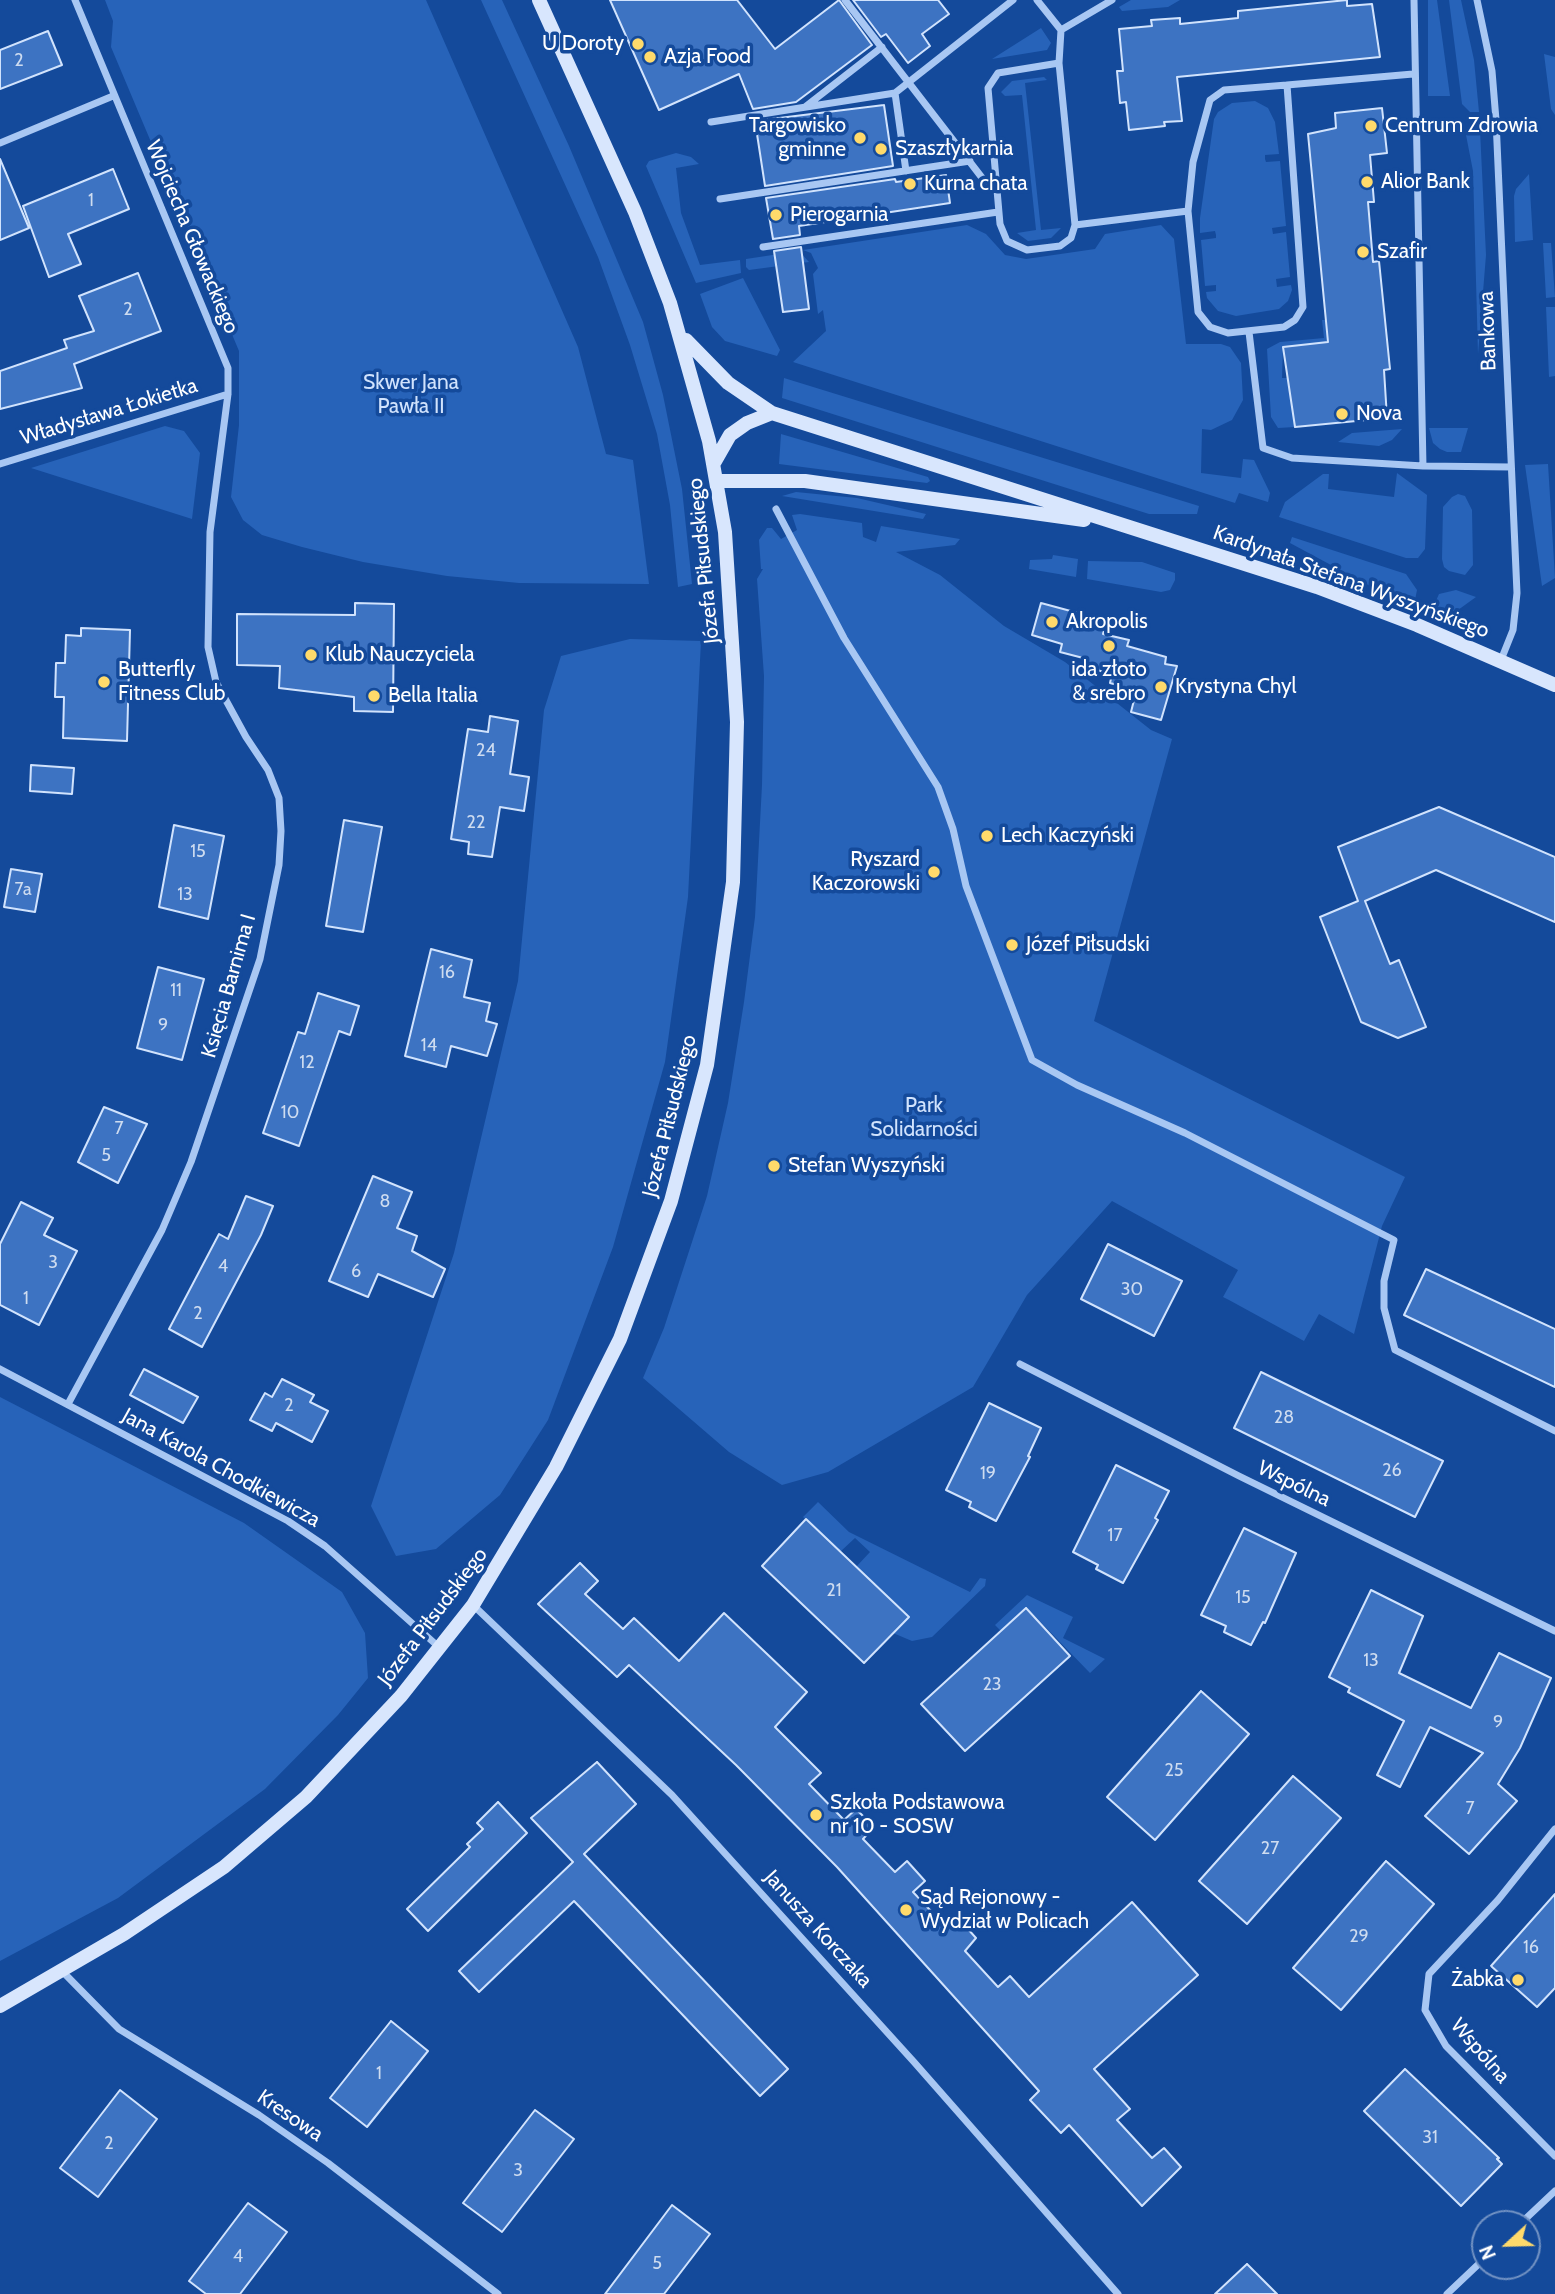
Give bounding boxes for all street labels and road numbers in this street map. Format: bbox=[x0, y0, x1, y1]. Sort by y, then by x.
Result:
street label: Wojciecha Głowackiego bbox=[140, 137, 244, 337]
street label: Bankowa bbox=[1474, 291, 1502, 371]
street label: Władysława Łokietka bbox=[18, 373, 200, 451]
street label: Józefa Piłsudskiego bbox=[683, 477, 725, 645]
street label: Kardynała Stefana Wyszyńskiego bbox=[1210, 520, 1492, 644]
street label: Księcia Barnima I bbox=[196, 911, 262, 1061]
street label: Józefa Piłsudskiego bbox=[638, 1032, 702, 1200]
street label: Jana Karola Chodkiewicza bbox=[117, 1403, 325, 1533]
street label: Wspólna bbox=[1254, 1456, 1334, 1512]
street label: Józefa Piłsudskiego bbox=[373, 1543, 493, 1691]
street label: Janusza Korczaka bbox=[759, 1865, 877, 1993]
street label: Wspólna bbox=[1445, 2013, 1515, 2089]
street label: Kresowa bbox=[252, 2085, 328, 2147]

